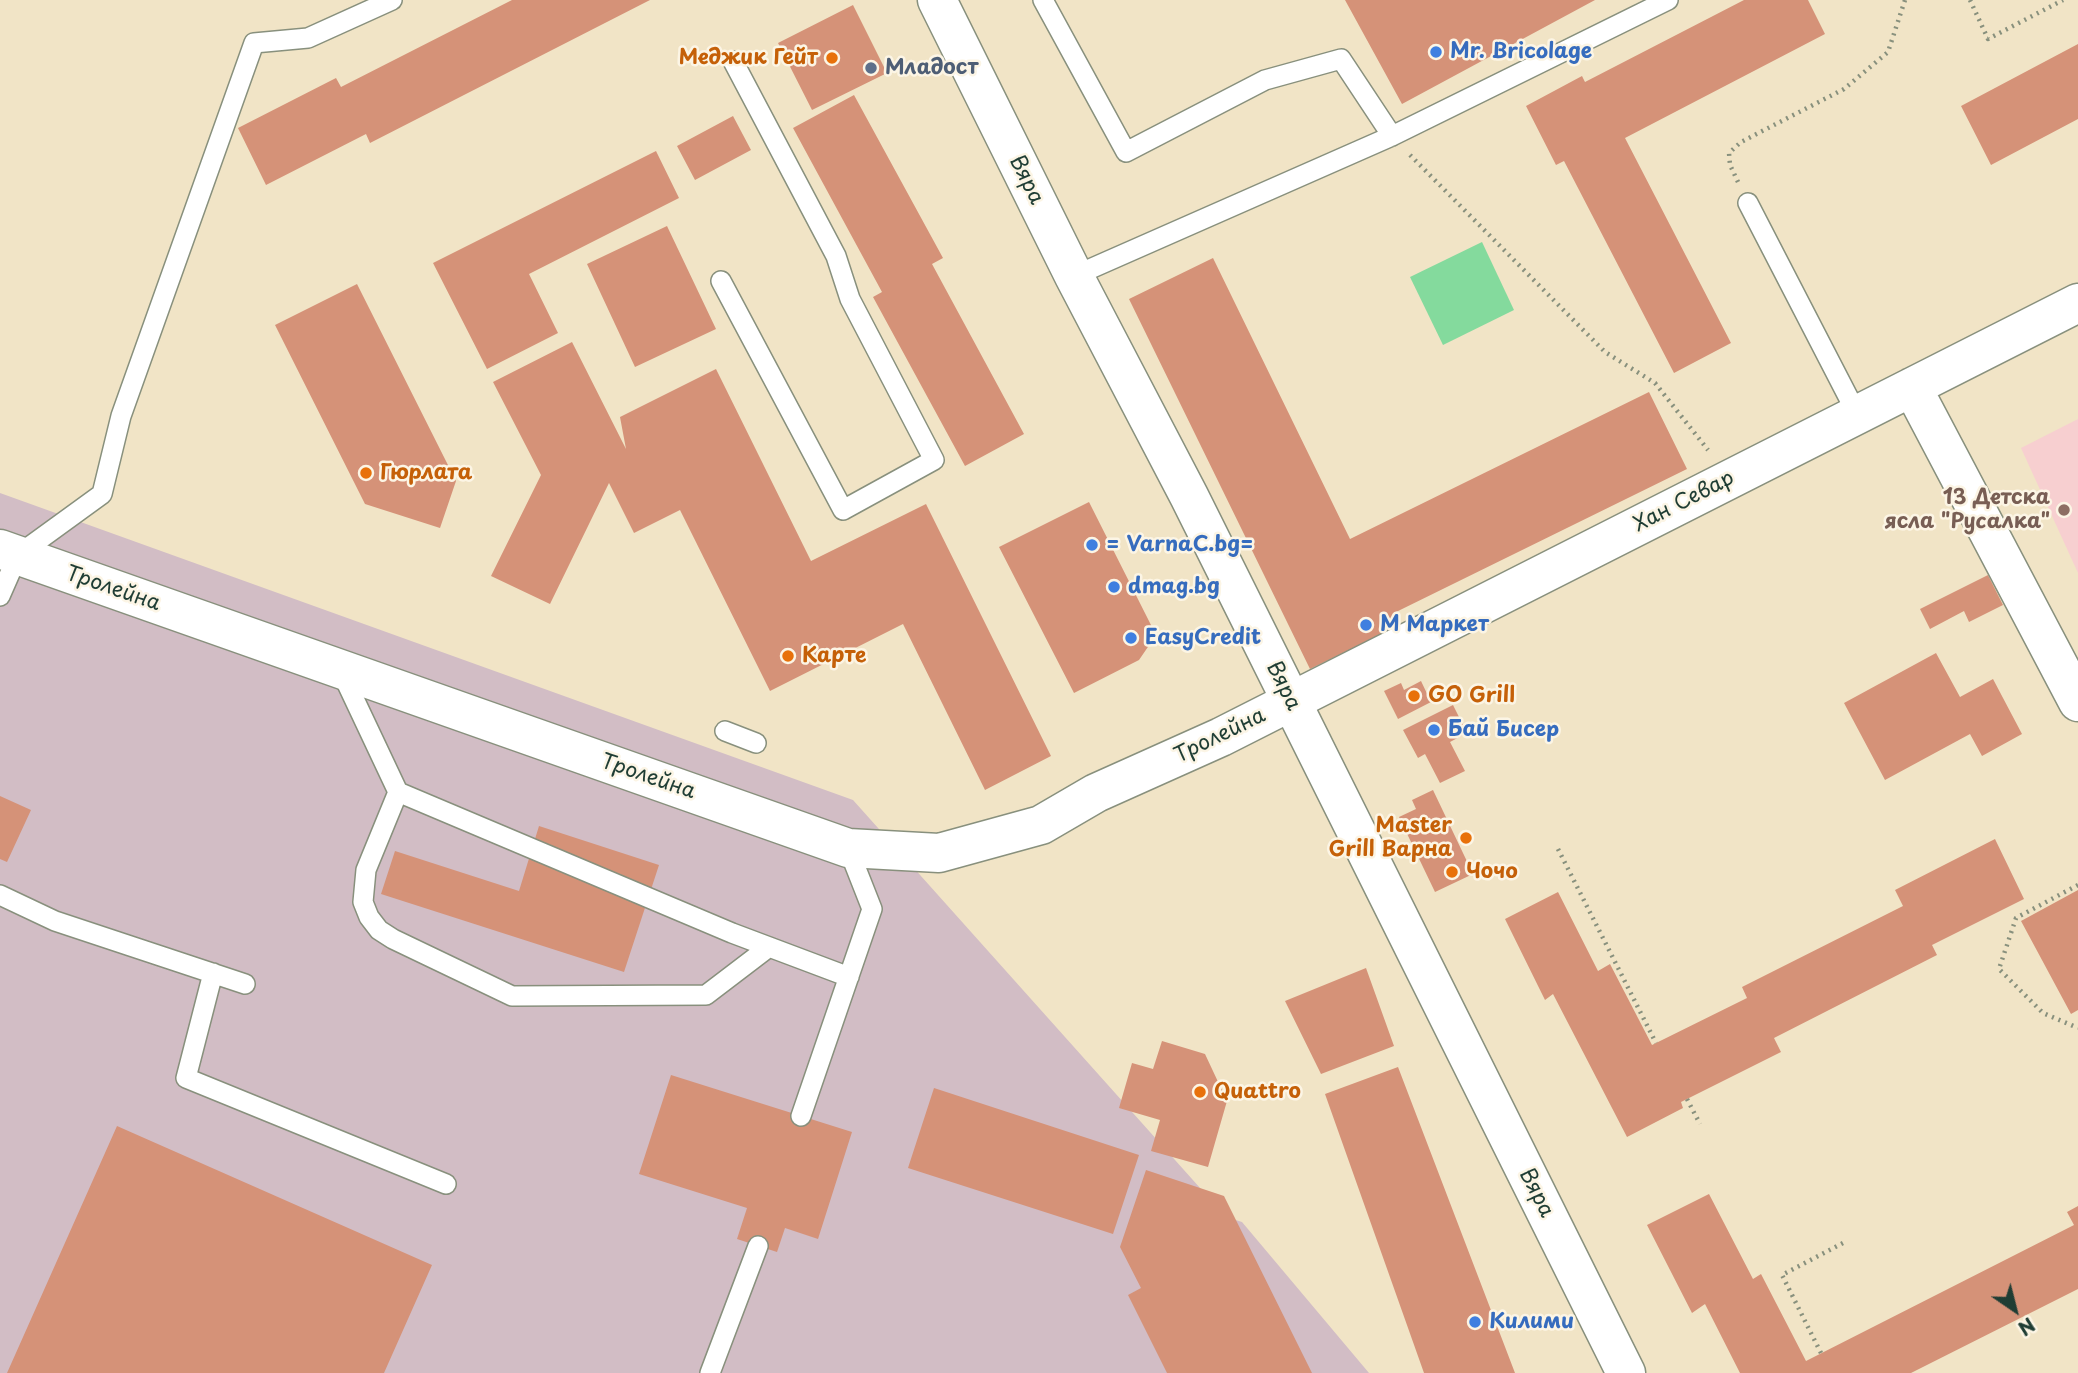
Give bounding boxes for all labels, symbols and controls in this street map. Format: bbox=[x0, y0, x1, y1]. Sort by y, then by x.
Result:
place label: Mr. Bricolage bbox=[1450, 39, 1592, 65]
marker: Mr. Bricolage bbox=[1428, 44, 1444, 60]
place label: Меджик Гейт bbox=[679, 45, 818, 71]
marker: Меджик Гейт bbox=[824, 50, 840, 66]
place label: Младост bbox=[885, 55, 978, 81]
marker: Младост bbox=[863, 60, 879, 76]
street label: Вяра bbox=[1003, 151, 1049, 209]
place label: Гюрлата bbox=[380, 460, 472, 486]
marker: Гюрлата bbox=[358, 465, 374, 481]
street label: Хан Севар bbox=[1629, 466, 1739, 538]
place label: 13 Детска ясла "Русалка" bbox=[1885, 485, 2050, 535]
marker: 13 Детска ясла "Русалка" bbox=[2056, 502, 2072, 518]
place label: = VarnaC.bg= bbox=[1106, 532, 1254, 558]
marker: = VarnaC.bg= bbox=[1084, 537, 1100, 553]
street label: Тролейна bbox=[62, 561, 164, 617]
place label: dmag.bg bbox=[1128, 574, 1220, 600]
marker: dmag.bg bbox=[1106, 579, 1122, 595]
place label: М Маркет bbox=[1380, 612, 1489, 638]
marker: М Маркет bbox=[1358, 617, 1374, 633]
place label: EasyCredit bbox=[1145, 625, 1261, 651]
marker: EasyCredit bbox=[1123, 630, 1139, 646]
place label: Карте bbox=[802, 643, 866, 669]
marker: Карте bbox=[780, 648, 796, 664]
street label: Вяра bbox=[1260, 657, 1306, 715]
place label: GO Grill bbox=[1428, 683, 1515, 709]
marker: GO Grill bbox=[1406, 688, 1422, 704]
street label: Тролейна bbox=[1170, 703, 1270, 769]
place label: Бай Бисер bbox=[1448, 717, 1559, 743]
marker: Бай Бисер bbox=[1426, 722, 1442, 738]
street label: Тролейна bbox=[597, 749, 699, 805]
place label: Master Grill Варна bbox=[1329, 813, 1452, 863]
marker: Master Grill Варна bbox=[1458, 830, 1474, 846]
place label: Чочо bbox=[1466, 859, 1518, 885]
marker: Чочо bbox=[1444, 864, 1460, 880]
place label: Quattro bbox=[1214, 1079, 1301, 1105]
marker: Quattro bbox=[1192, 1084, 1208, 1100]
street label: Вяра bbox=[1513, 1164, 1559, 1222]
north arrow bbox=[1980, 1275, 2050, 1345]
place label: Килими bbox=[1489, 1309, 1574, 1335]
text: N bbox=[2013, 1311, 2041, 1343]
marker: Килими bbox=[1467, 1314, 1483, 1330]

